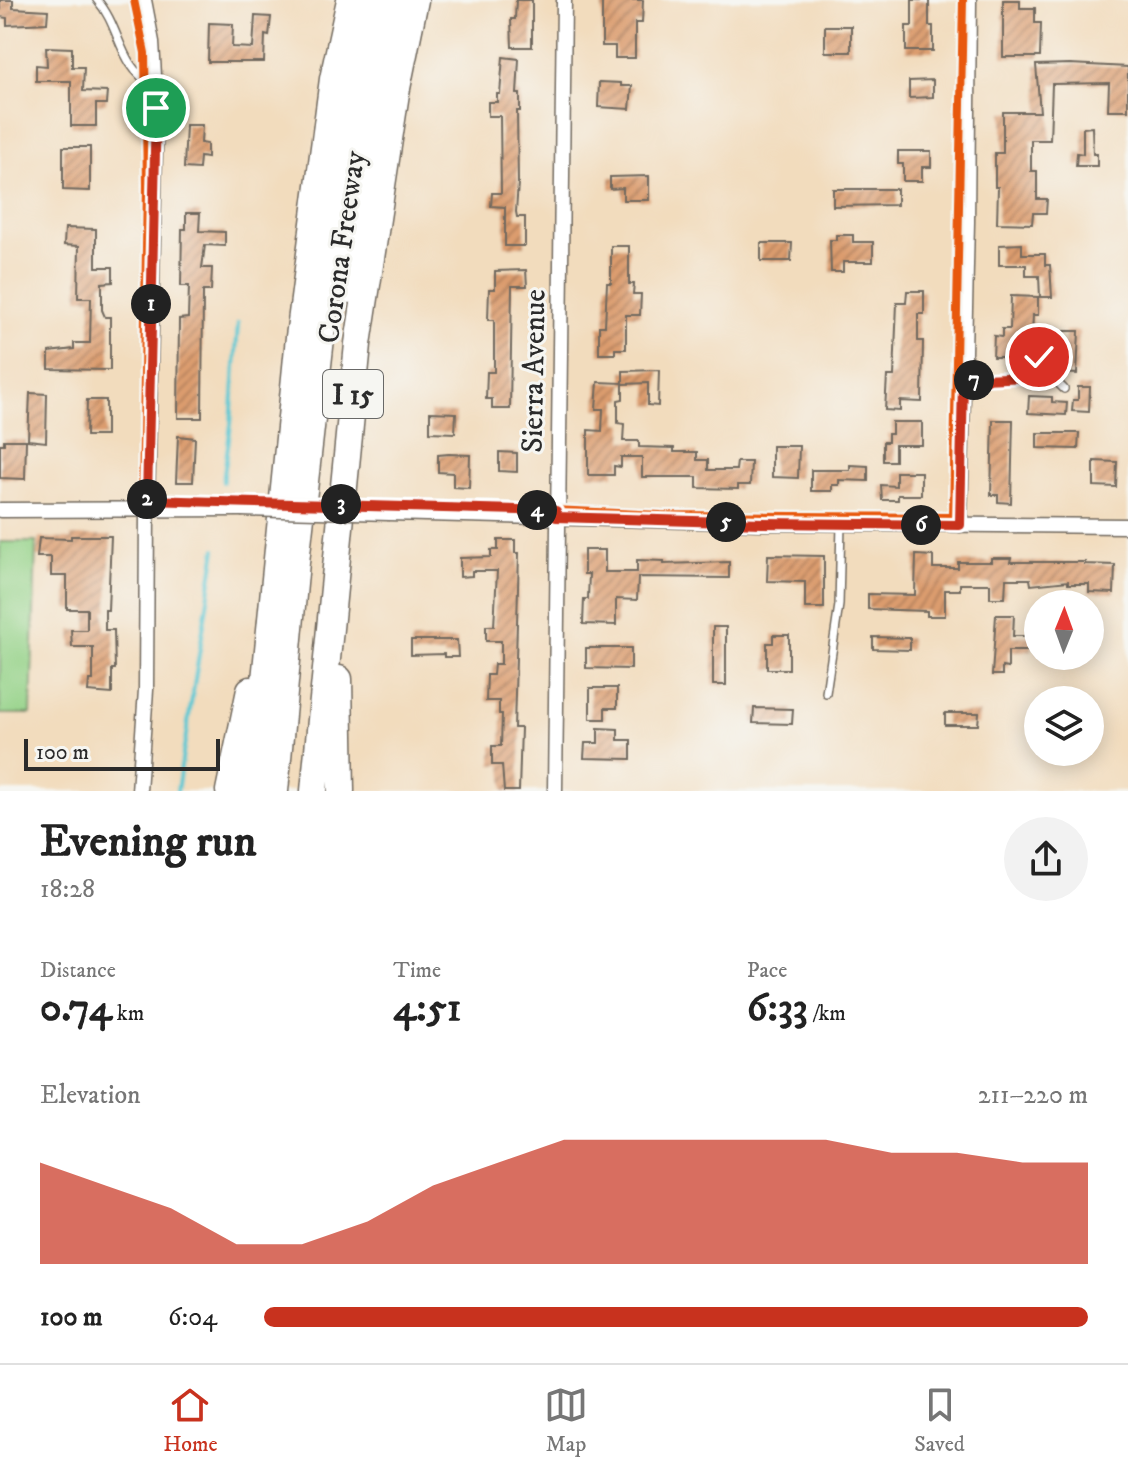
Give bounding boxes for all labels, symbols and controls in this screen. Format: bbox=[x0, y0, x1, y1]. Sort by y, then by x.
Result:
pin bbox=[122, 74, 190, 142]
icon: arrive bbox=[134, 86, 178, 130]
street label: Corona Freeway bbox=[311, 148, 374, 346]
pin: 1 bbox=[131, 284, 171, 324]
street label: Sierra Avenue bbox=[515, 289, 554, 453]
text: 1 bbox=[147, 290, 155, 317]
pin bbox=[1005, 323, 1073, 391]
icon: check bbox=[1017, 335, 1061, 379]
pin: 7 bbox=[954, 360, 994, 400]
text: 7 bbox=[968, 366, 980, 393]
road number: I 15 bbox=[323, 370, 383, 418]
pin: 2 bbox=[127, 479, 167, 519]
pin: 3 bbox=[321, 484, 361, 524]
text: 2 bbox=[142, 485, 152, 512]
text: 3 bbox=[337, 490, 345, 517]
pin: 4 bbox=[517, 490, 557, 530]
text: 4 bbox=[531, 496, 543, 523]
pin: 5 bbox=[706, 502, 746, 542]
pin: 6 bbox=[901, 505, 941, 545]
text: 5 bbox=[721, 508, 731, 535]
text: 6 bbox=[915, 511, 927, 538]
north arrow bbox=[1024, 590, 1104, 670]
map controls bbox=[1024, 590, 1104, 766]
button: layers bbox=[1024, 686, 1104, 766]
scale bar bbox=[24, 735, 220, 771]
text: 100 m bbox=[36, 739, 89, 766]
text: Evening run bbox=[40, 815, 257, 870]
button: share bbox=[1004, 817, 1088, 901]
text: 18:28 bbox=[40, 873, 95, 906]
text: Distance bbox=[40, 957, 116, 984]
text: Time bbox=[393, 957, 441, 984]
text: Pace bbox=[747, 957, 787, 984]
text: 0.74 bbox=[40, 984, 112, 1034]
text: 4:51 bbox=[393, 984, 461, 1034]
text: 6:33 bbox=[747, 984, 808, 1034]
text: km bbox=[112, 1000, 144, 1027]
text: /km bbox=[808, 1000, 846, 1027]
text: Elevation bbox=[40, 1079, 141, 1112]
text: 211–220 m bbox=[978, 1079, 1088, 1112]
text: 100 m bbox=[40, 1301, 103, 1334]
text: 6:04 bbox=[168, 1301, 217, 1334]
tab: Home bbox=[163, 1383, 218, 1458]
tab: Map bbox=[544, 1383, 588, 1458]
tab: Saved bbox=[914, 1383, 965, 1458]

